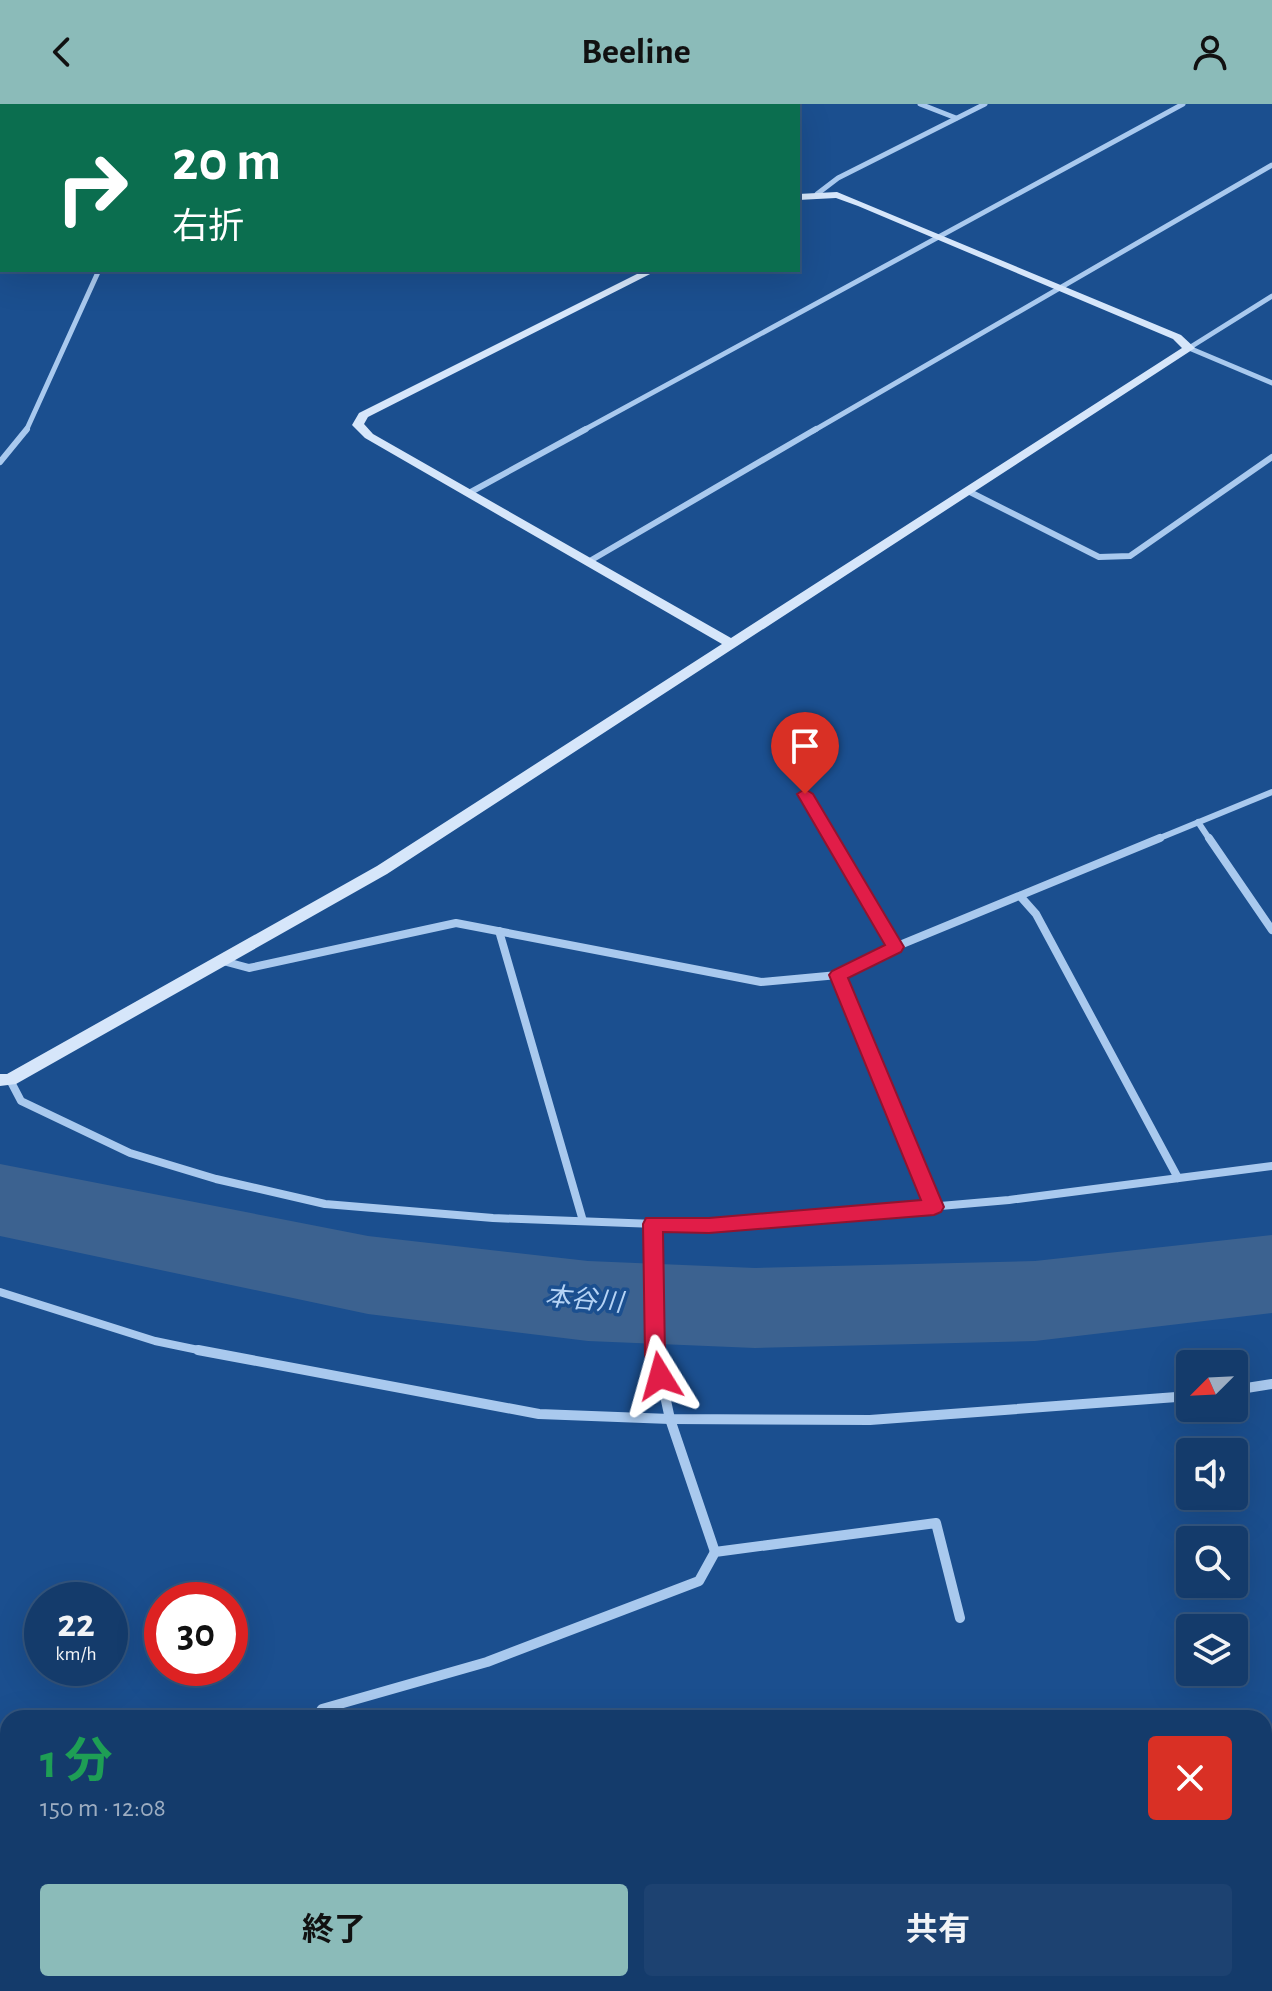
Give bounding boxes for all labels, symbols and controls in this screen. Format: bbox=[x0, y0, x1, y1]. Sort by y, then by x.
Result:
icon: back bbox=[40, 30, 84, 74]
icon: person bbox=[1188, 30, 1232, 74]
text: Beeline bbox=[581, 34, 691, 70]
text: 20 m bbox=[172, 134, 281, 190]
icon: right bbox=[40, 136, 144, 240]
text: 右折 bbox=[172, 209, 244, 245]
pin bbox=[771, 712, 839, 794]
icon: arrive bbox=[783, 724, 827, 768]
water label: 本谷川 bbox=[544, 1283, 627, 1317]
position arrow bbox=[618, 1334, 702, 1418]
north arrow bbox=[1176, 1350, 1248, 1422]
map controls bbox=[1176, 1350, 1248, 1686]
button: sound bbox=[1176, 1438, 1248, 1510]
button: search bbox=[1176, 1526, 1248, 1598]
speed limit sign: 30 bbox=[144, 1582, 248, 1686]
text: 22 bbox=[57, 1604, 95, 1644]
button: layers bbox=[1176, 1614, 1248, 1686]
text: km/h bbox=[55, 1644, 97, 1664]
button: close bbox=[1148, 1736, 1232, 1820]
text: 1 分 bbox=[40, 1739, 113, 1787]
text: 150 m · 12:08 bbox=[40, 1795, 166, 1821]
button: 終了 bbox=[40, 1884, 628, 1976]
button: 共有 bbox=[644, 1884, 1232, 1976]

